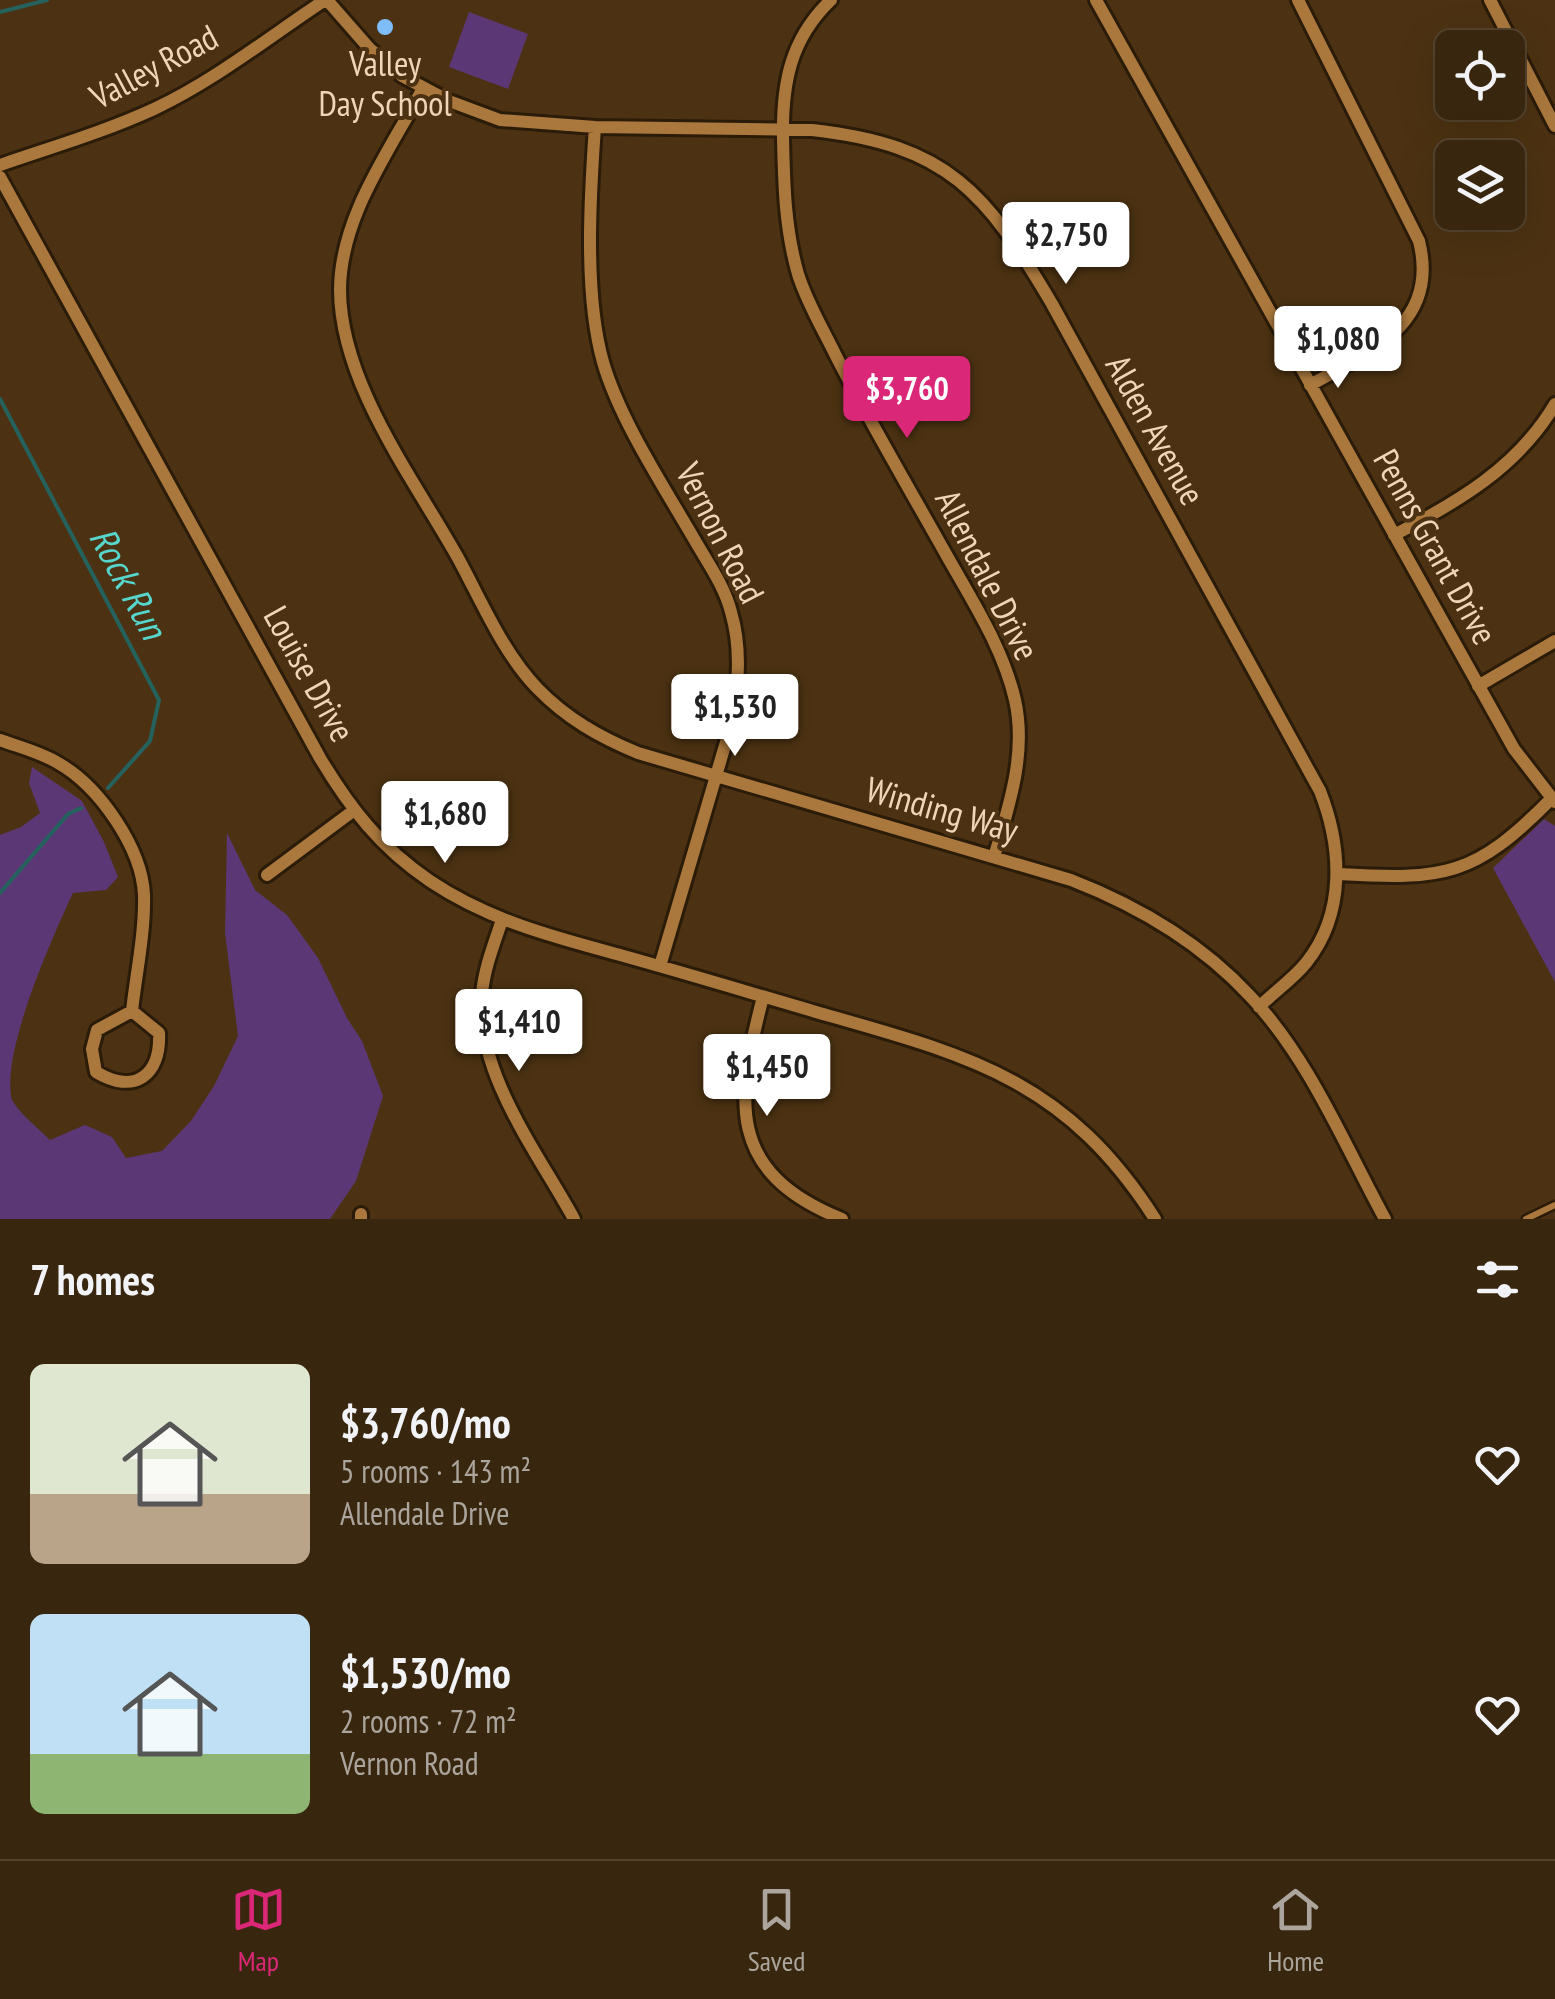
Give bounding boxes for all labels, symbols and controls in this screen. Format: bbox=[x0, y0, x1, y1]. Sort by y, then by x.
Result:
street label: Valley Road bbox=[81, 13, 225, 119]
marker: Valley Day School bbox=[374, 16, 396, 38]
map controls bbox=[1435, 30, 1525, 230]
button: locate bbox=[1435, 30, 1525, 120]
place label: Valley Day School bbox=[318, 40, 452, 126]
button: layers bbox=[1435, 140, 1525, 230]
pin: $2,750 bbox=[985, 202, 1147, 287]
text: $2,750 bbox=[1024, 213, 1108, 255]
pin: $1,080 bbox=[1257, 306, 1419, 391]
text: $1,080 bbox=[1296, 317, 1380, 359]
street label: Alden Avenue bbox=[1096, 346, 1216, 513]
pin: $3,760 bbox=[826, 356, 988, 441]
text: $3,760 bbox=[865, 367, 949, 409]
street label: Penns Grant Drive bbox=[1363, 441, 1508, 652]
street label: Vernon Road bbox=[666, 454, 776, 610]
street label: Allendale Drive bbox=[925, 481, 1050, 668]
water label: Rock Run bbox=[80, 518, 180, 649]
street label: Louise Drive bbox=[254, 598, 366, 749]
pin: $1,530 bbox=[654, 674, 816, 759]
text: $1,530 bbox=[693, 685, 777, 727]
street label: Winding Way bbox=[861, 765, 1024, 853]
pin: $1,680 bbox=[364, 781, 526, 866]
text: $1,680 bbox=[403, 792, 487, 834]
pin: $1,410 bbox=[438, 989, 600, 1074]
text: $1,410 bbox=[477, 1000, 561, 1042]
pin: $1,450 bbox=[686, 1034, 848, 1119]
text: $1,450 bbox=[725, 1045, 809, 1087]
text: 7 homes bbox=[30, 1252, 155, 1307]
icon: filters bbox=[1470, 1252, 1525, 1307]
text: $3,760/mo bbox=[340, 1395, 511, 1450]
icon: home bbox=[110, 1404, 230, 1524]
icon: heart bbox=[1470, 1437, 1525, 1492]
text: 5 rooms · 143 m² bbox=[340, 1450, 531, 1492]
text: Allendale Drive bbox=[340, 1492, 510, 1534]
text: $1,530/mo bbox=[340, 1645, 511, 1700]
icon: home bbox=[110, 1654, 230, 1774]
icon: heart bbox=[1470, 1687, 1525, 1742]
text: 2 rooms · 72 m² bbox=[340, 1700, 517, 1742]
text: Vernon Road bbox=[340, 1742, 479, 1784]
tab: Map bbox=[231, 1882, 286, 1979]
tab: Saved bbox=[748, 1882, 805, 1979]
tab: Home bbox=[1267, 1882, 1324, 1979]

